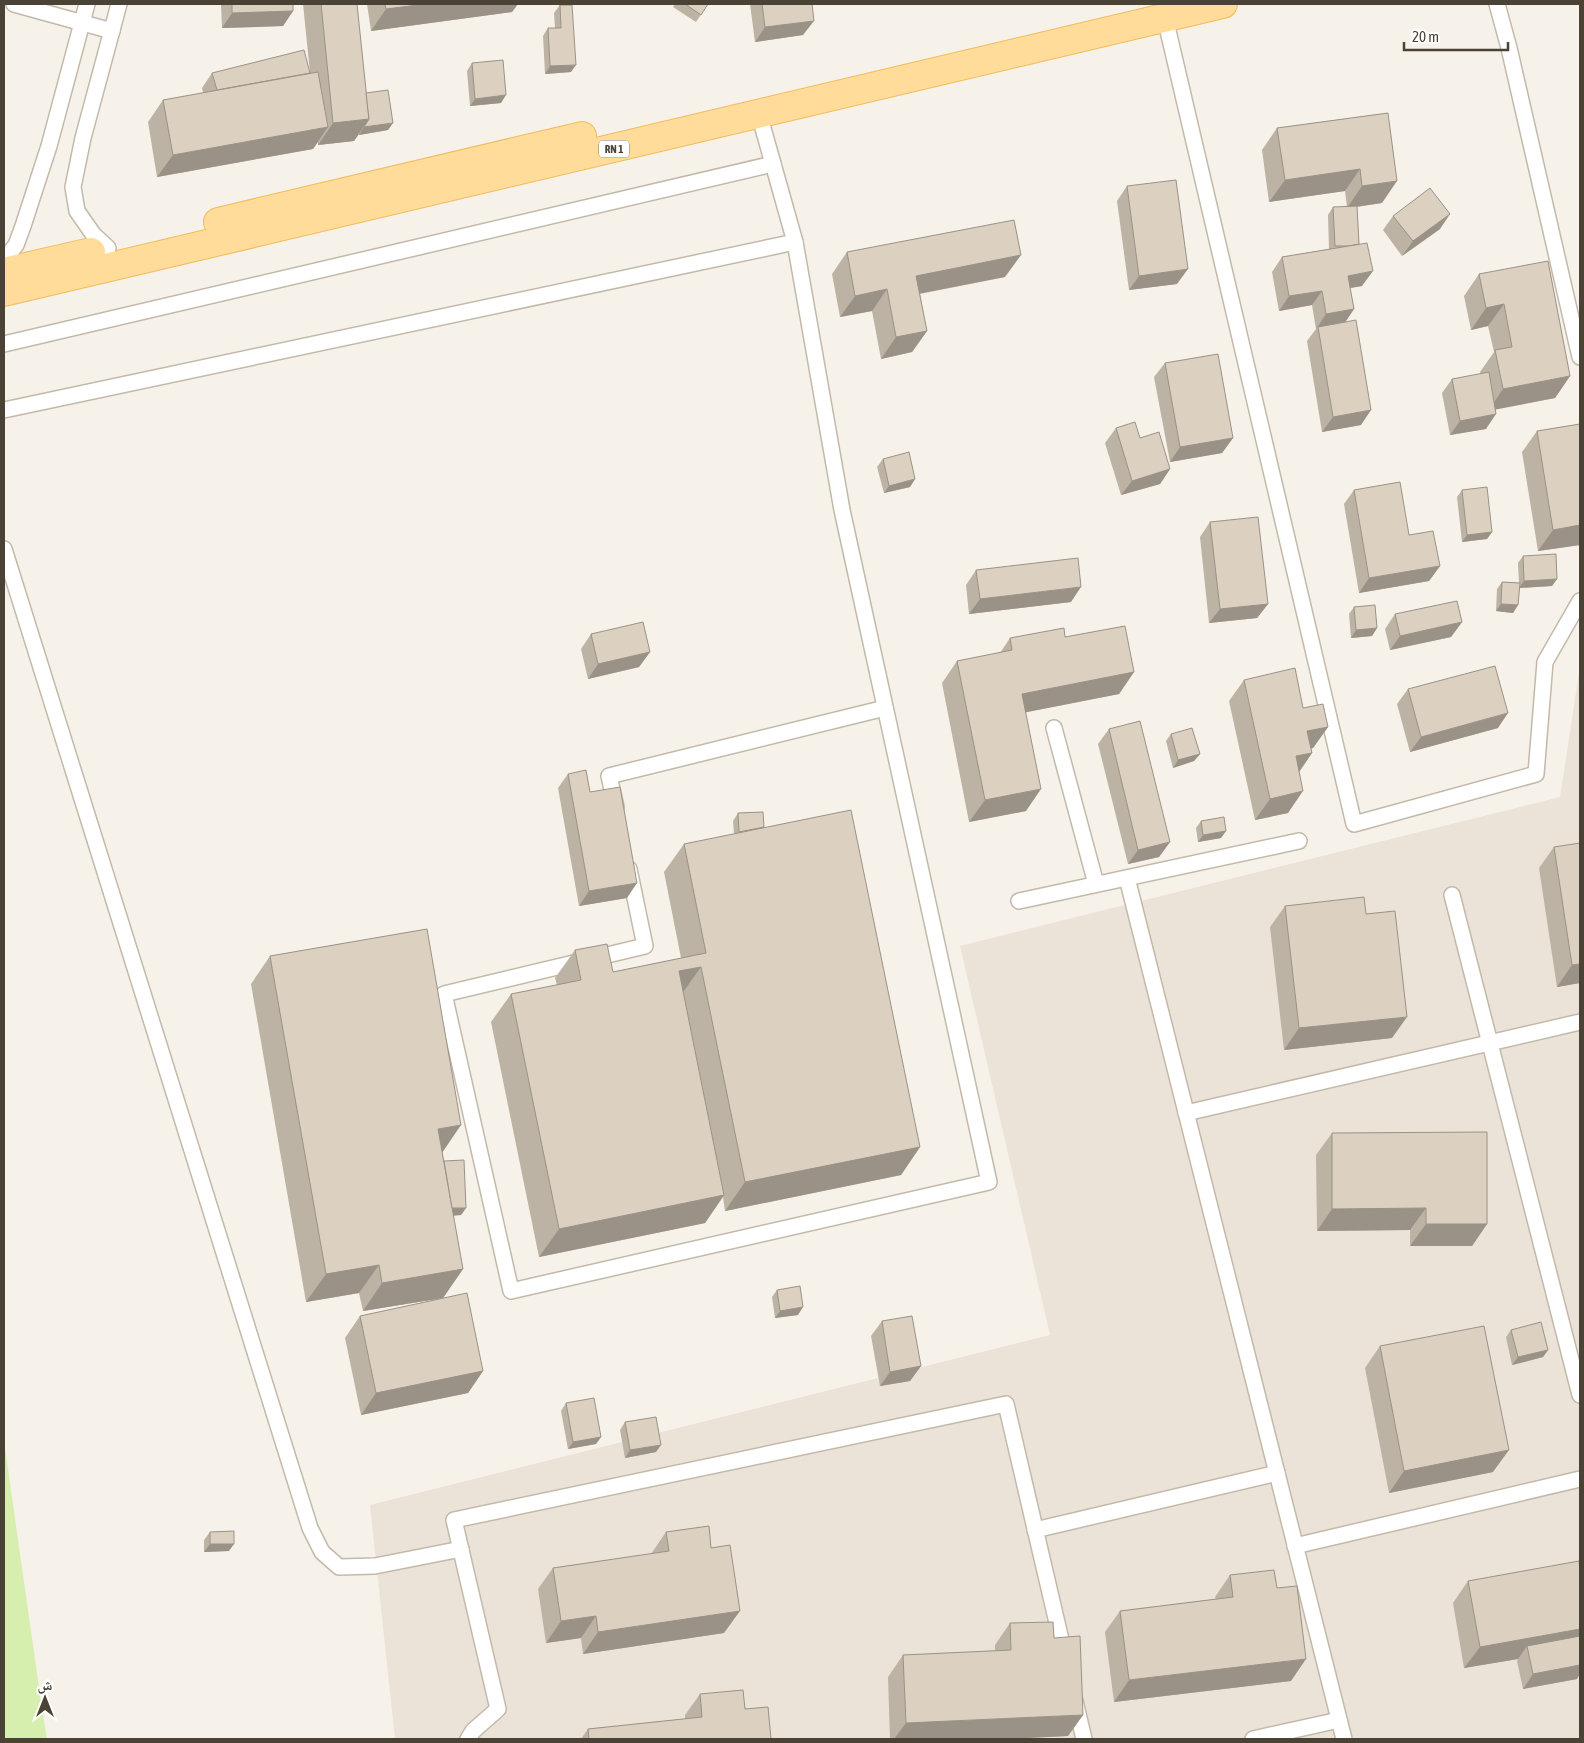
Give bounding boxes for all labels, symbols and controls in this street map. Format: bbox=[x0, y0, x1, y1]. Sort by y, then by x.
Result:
scale bar bbox=[1404, 20, 1508, 52]
text: 20 m bbox=[1412, 28, 1439, 45]
road number: RN 1 bbox=[599, 140, 629, 158]
north arrow bbox=[20, 1673, 70, 1723]
text: ش bbox=[38, 1677, 53, 1694]

